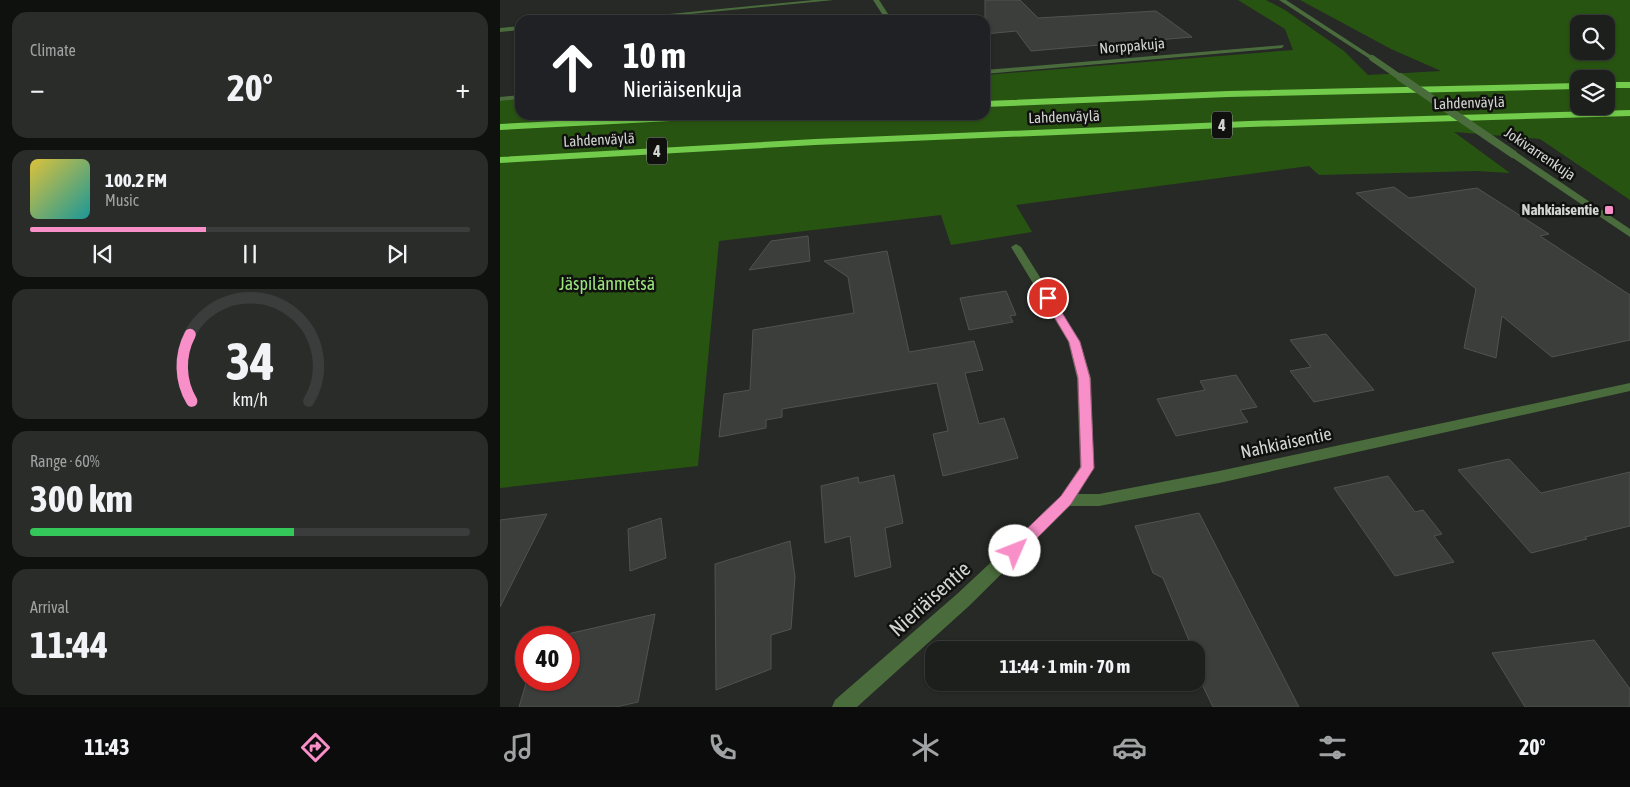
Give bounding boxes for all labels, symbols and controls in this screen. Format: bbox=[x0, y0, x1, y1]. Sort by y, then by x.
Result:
map controls bbox=[1570, 15, 1615, 115]
button: search bbox=[1570, 15, 1615, 60]
street label: Norppakuja bbox=[1098, 34, 1165, 57]
icon: ahead bbox=[540, 35, 605, 100]
text: 10 m bbox=[623, 35, 686, 75]
text: Climate bbox=[30, 41, 76, 59]
text: 20° bbox=[227, 66, 273, 109]
button: layers bbox=[1570, 70, 1615, 115]
text: − bbox=[30, 72, 45, 104]
text: + bbox=[455, 72, 470, 104]
text: Nieriäisenkuja bbox=[623, 76, 742, 102]
street label: Lahdenväylä bbox=[1433, 93, 1505, 112]
street label: Lahdenväylä bbox=[1028, 107, 1100, 126]
road number: 4 bbox=[1212, 112, 1232, 138]
street label: Jokivarrenkuja bbox=[1502, 124, 1579, 183]
street label: Lahdenväylä bbox=[563, 129, 635, 150]
road number: 4 bbox=[647, 138, 667, 164]
text: 100.2 FM bbox=[105, 169, 167, 191]
text: Music bbox=[105, 191, 139, 209]
place label: Nahkiaisentie bbox=[1522, 201, 1599, 218]
marker: Nahkiaisentie bbox=[1603, 204, 1615, 216]
icon: previous bbox=[89, 240, 117, 268]
icon: pause bbox=[236, 240, 264, 268]
icon: next bbox=[383, 240, 411, 268]
park label: Jäspilänmetsä bbox=[559, 273, 655, 294]
pin bbox=[1027, 277, 1069, 319]
icon: arrive bbox=[1034, 284, 1062, 312]
text: 34 bbox=[226, 331, 274, 391]
text: km/h bbox=[232, 389, 268, 410]
street label: Nahkiaisentie bbox=[1238, 423, 1333, 462]
text: Range · 60% bbox=[30, 452, 100, 470]
text: 300 km bbox=[30, 477, 133, 520]
position arrow bbox=[988, 524, 1040, 576]
street label: Nieriäisentie bbox=[884, 556, 974, 641]
text: Arrival bbox=[30, 598, 69, 616]
text: 11:44 bbox=[30, 623, 108, 666]
speed limit sign: 40 bbox=[515, 626, 580, 691]
text: 11:44 · 1 min · 70 m bbox=[1000, 655, 1130, 677]
icon: directions bbox=[298, 730, 333, 765]
icon: music bbox=[501, 730, 536, 765]
icon: phone bbox=[705, 730, 740, 765]
icon: climate bbox=[908, 730, 943, 765]
icon: car bbox=[1112, 730, 1147, 765]
icon: filters bbox=[1315, 730, 1350, 765]
text: 11:43 bbox=[84, 734, 130, 760]
text: 20° bbox=[1519, 734, 1546, 760]

